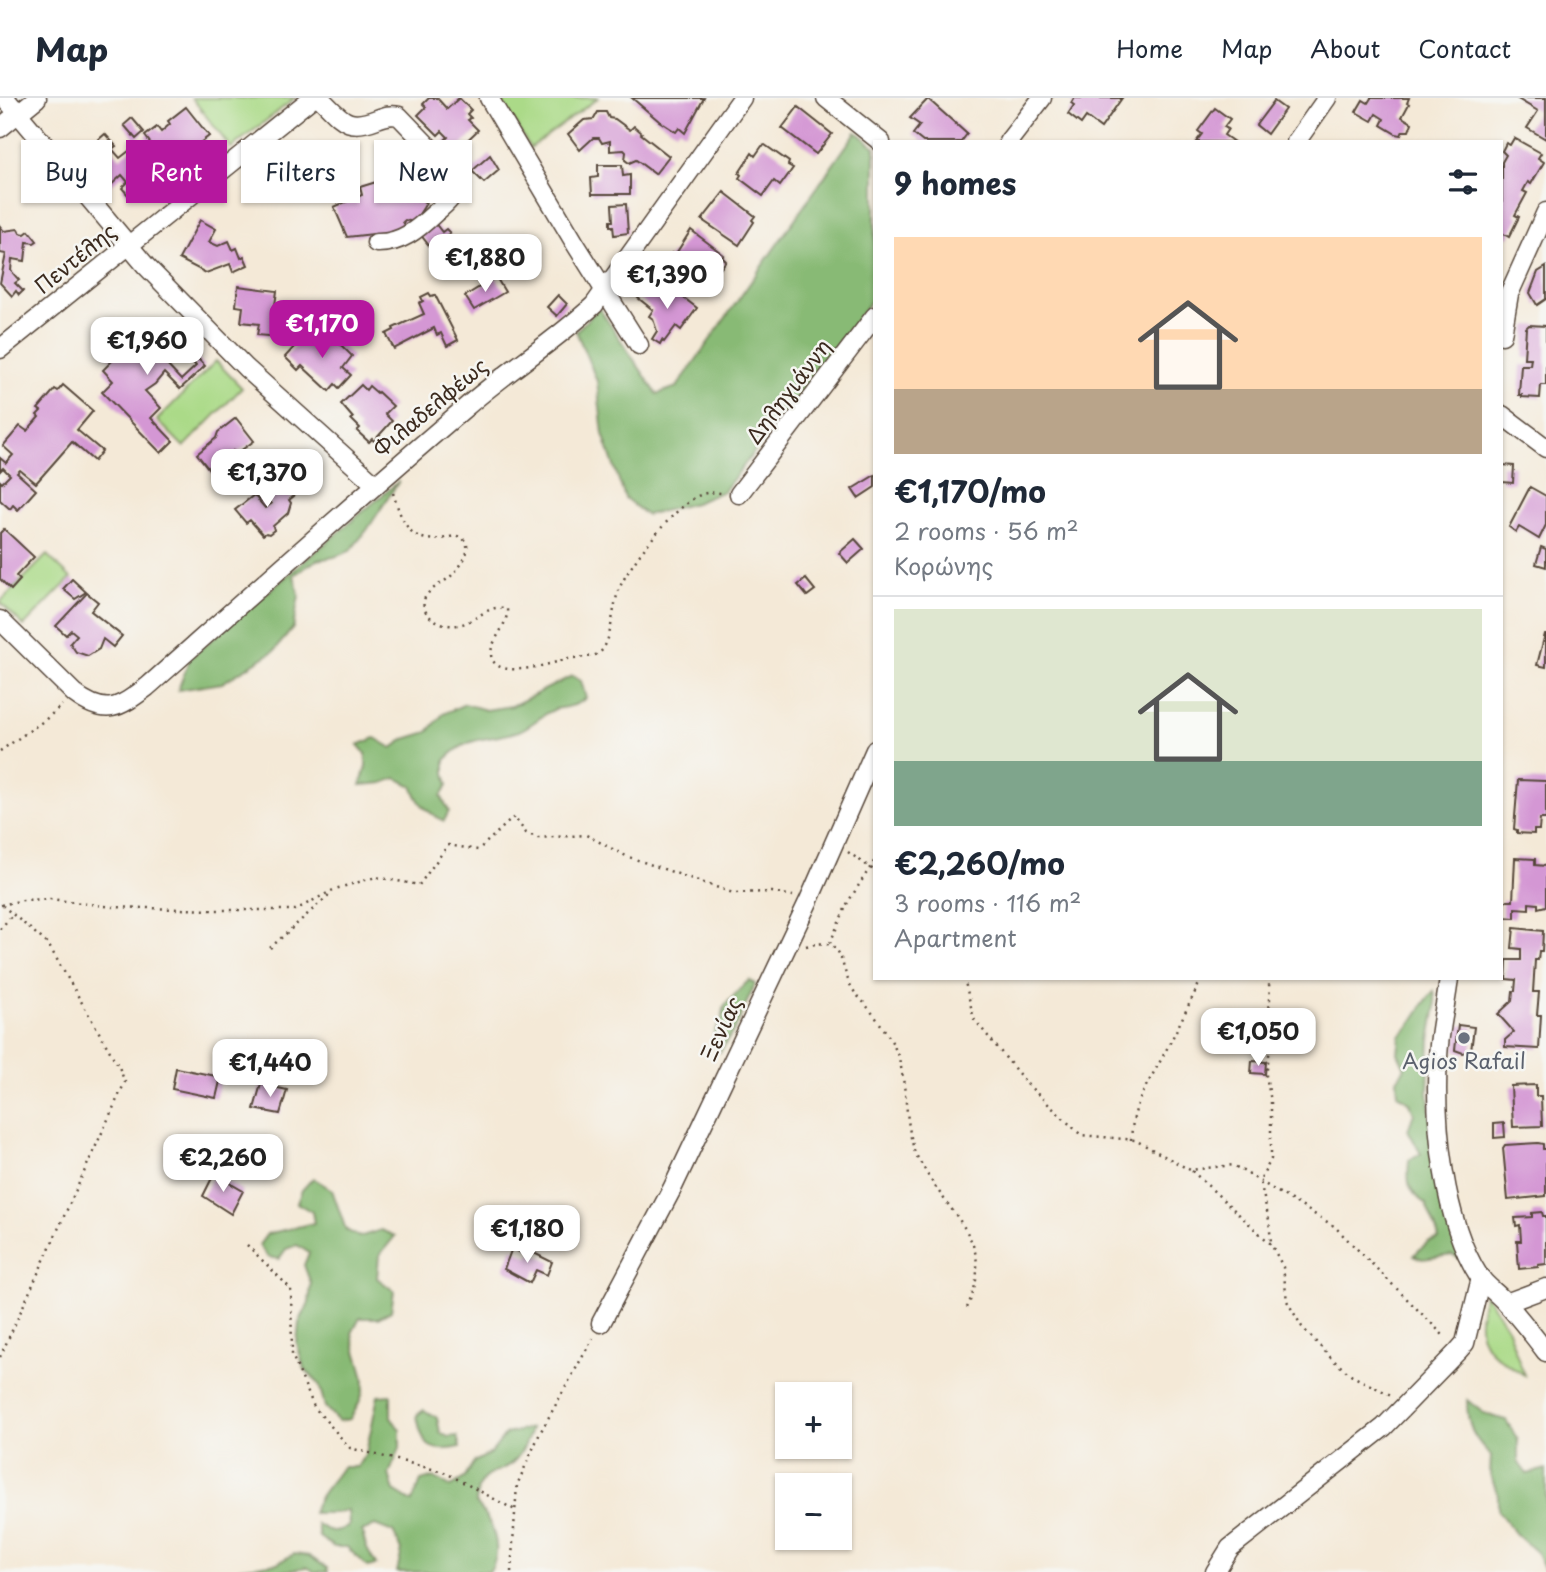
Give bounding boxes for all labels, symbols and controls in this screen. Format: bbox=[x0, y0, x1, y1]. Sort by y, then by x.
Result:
text: Map bbox=[35, 23, 108, 73]
text: Home bbox=[1116, 30, 1183, 66]
text: Map bbox=[1221, 30, 1272, 66]
text: About bbox=[1310, 30, 1380, 66]
text: Contact bbox=[1418, 30, 1511, 66]
chip: Buy bbox=[21, 140, 112, 203]
chip: Rent bbox=[126, 140, 227, 203]
chip: Filters bbox=[241, 140, 360, 203]
chip: New bbox=[374, 140, 472, 203]
text: 9 homes bbox=[894, 160, 1016, 205]
icon: filters bbox=[1444, 163, 1482, 201]
street label: Πεντέλης bbox=[27, 214, 123, 300]
pin: €1,880 bbox=[428, 234, 542, 294]
text: €1,880 bbox=[445, 239, 525, 274]
pin: €1,390 bbox=[610, 252, 724, 311]
text: €1,390 bbox=[627, 256, 707, 291]
icon: home bbox=[1125, 282, 1251, 408]
pin: €1,170 bbox=[265, 300, 379, 360]
text: €1,170 bbox=[285, 305, 359, 340]
pin: €1,960 bbox=[90, 317, 204, 377]
text: €1,960 bbox=[107, 322, 187, 357]
street label: Δηληγιάννη bbox=[737, 332, 838, 450]
street label: Φιλαδελφέως bbox=[366, 349, 494, 464]
pin: €1,370 bbox=[210, 450, 324, 509]
text: €1,370 bbox=[227, 454, 307, 489]
text: €1,170/mo bbox=[894, 468, 1046, 513]
text: 2 rooms · 56 m² bbox=[894, 513, 1079, 548]
text: Κορώνης bbox=[894, 548, 993, 583]
icon: home bbox=[1125, 654, 1251, 780]
text: €2,260/mo bbox=[894, 840, 1065, 885]
text: 3 rooms · 116 m² bbox=[894, 885, 1081, 920]
text: Apartment bbox=[894, 920, 1017, 955]
street label: Ξενίας bbox=[691, 991, 749, 1066]
pin: €1,050 bbox=[1201, 1009, 1315, 1068]
text: €1,050 bbox=[1217, 1013, 1299, 1048]
marker: Agios Rafail bbox=[1456, 1030, 1472, 1046]
pin: €1,440 bbox=[213, 1040, 327, 1099]
text: €1,440 bbox=[228, 1044, 312, 1079]
place label: Agios Rafail bbox=[1402, 1044, 1526, 1076]
pin: €2,260 bbox=[166, 1134, 280, 1194]
text: €2,260 bbox=[179, 1139, 267, 1174]
pin: €1,180 bbox=[470, 1206, 584, 1265]
text: €1,180 bbox=[490, 1210, 564, 1245]
map controls bbox=[775, 1382, 852, 1550]
button: + bbox=[775, 1382, 852, 1459]
button: − bbox=[775, 1473, 852, 1550]

